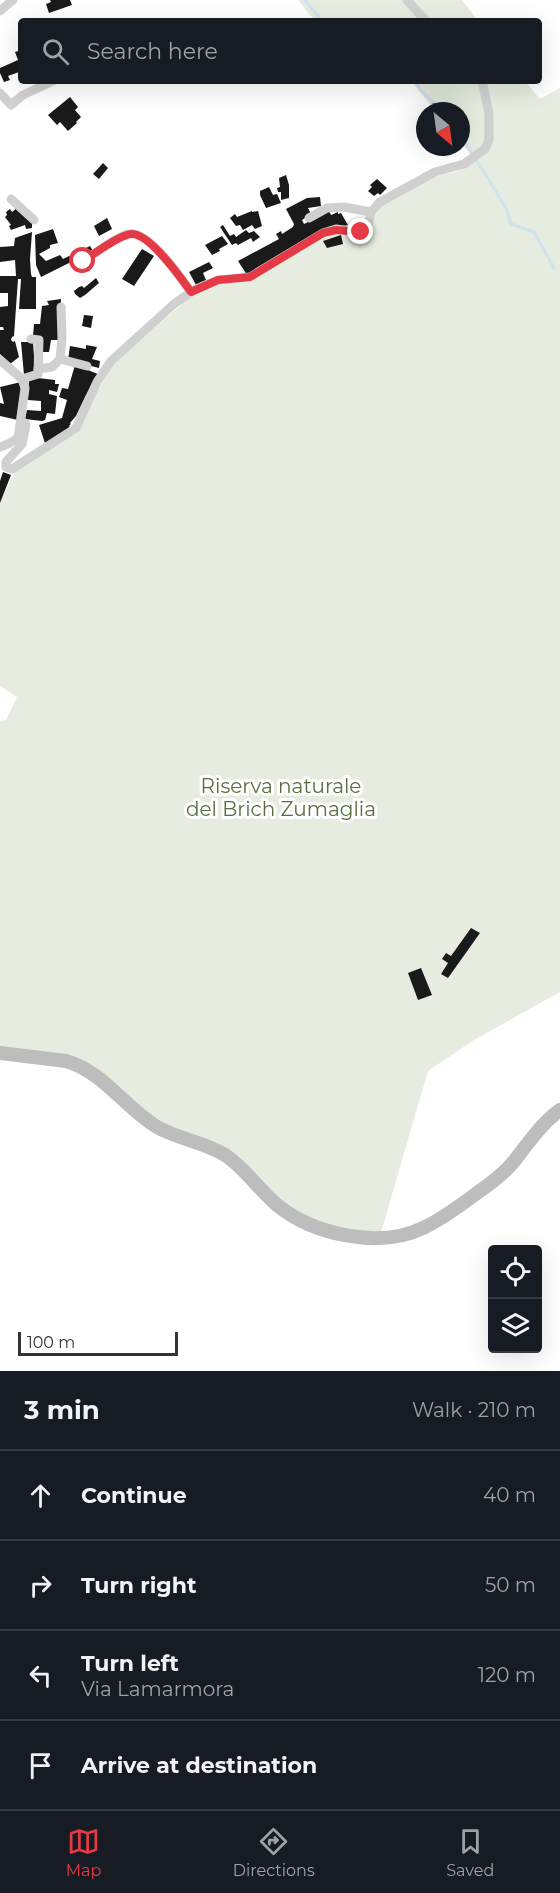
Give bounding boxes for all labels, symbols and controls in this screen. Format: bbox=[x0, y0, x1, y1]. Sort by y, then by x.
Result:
search box bbox=[18, 18, 542, 84]
icon: search bbox=[39, 35, 72, 68]
text: Search here bbox=[87, 38, 218, 65]
north arrow bbox=[416, 102, 470, 156]
route end bbox=[347, 218, 373, 244]
route start bbox=[69, 247, 95, 273]
park label: Riserva naturale del Brich Zumaglia bbox=[186, 774, 376, 821]
map controls bbox=[488, 1245, 542, 1353]
button: locate bbox=[488, 1245, 542, 1299]
button: layers bbox=[488, 1299, 542, 1353]
scale bar bbox=[18, 1329, 178, 1356]
text: 100 m bbox=[27, 1333, 75, 1352]
text: 3 min bbox=[24, 1394, 100, 1426]
text: Walk · 210 m bbox=[412, 1398, 536, 1422]
icon: ahead bbox=[24, 1479, 57, 1512]
text: Continue bbox=[81, 1482, 187, 1509]
text: 40 m bbox=[483, 1483, 536, 1507]
icon: right bbox=[24, 1569, 57, 1602]
text: Turn right bbox=[81, 1572, 196, 1599]
text: 50 m bbox=[485, 1573, 536, 1597]
text: Turn left bbox=[81, 1650, 179, 1677]
icon: left bbox=[24, 1659, 57, 1692]
text: 120 m bbox=[478, 1663, 536, 1687]
text: Via Lamarmora bbox=[81, 1677, 234, 1701]
icon: arrive bbox=[24, 1749, 57, 1782]
text: Arrive at destination bbox=[81, 1752, 317, 1779]
tab: Map bbox=[66, 1825, 101, 1880]
tab: Directions bbox=[233, 1825, 315, 1880]
tab: Saved bbox=[446, 1825, 494, 1880]

